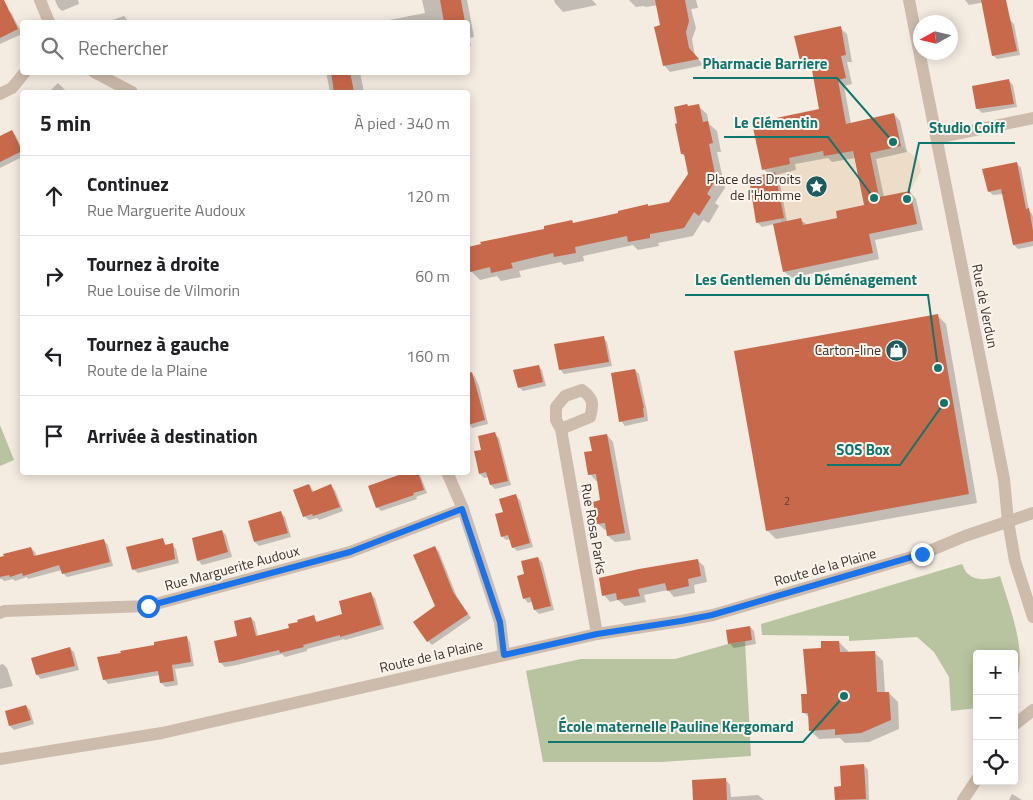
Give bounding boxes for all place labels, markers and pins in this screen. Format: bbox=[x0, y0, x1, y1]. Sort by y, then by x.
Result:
callout: Pharmacie Barriere bbox=[693, 48, 837, 78]
callout: Le Clémentin bbox=[724, 107, 828, 137]
callout: Studio Coiff bbox=[919, 113, 1015, 143]
place label: Place des Droits de l'Homme bbox=[707, 168, 801, 205]
place icon: Place des Droits de l'Homme bbox=[805, 175, 829, 199]
callout: Les Gentlemen du Déménagement bbox=[685, 265, 928, 295]
shop icon: Carton-line bbox=[885, 338, 909, 362]
place label: Carton-line bbox=[815, 339, 881, 360]
callout: SOS Box bbox=[827, 435, 900, 465]
callout: École maternelle Pauline Kergomard bbox=[548, 712, 803, 742]

